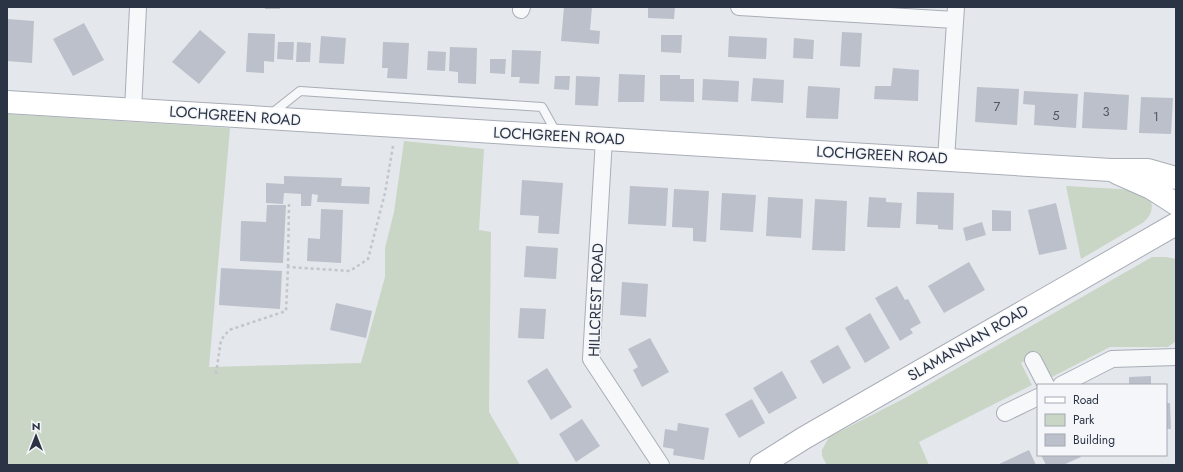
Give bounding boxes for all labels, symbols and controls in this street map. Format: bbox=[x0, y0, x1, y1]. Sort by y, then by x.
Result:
house number: 7 bbox=[994, 97, 1001, 116]
street label: LOCHGREEN ROAD bbox=[169, 100, 301, 132]
house number: 3 bbox=[1102, 102, 1110, 121]
house number: 5 bbox=[1052, 106, 1060, 125]
house number: 1 bbox=[1153, 107, 1159, 126]
street label: LOCHGREEN ROAD bbox=[493, 122, 625, 150]
street label: LOCHGREEN ROAD bbox=[816, 141, 948, 169]
street label: HILLCREST ROAD bbox=[583, 243, 609, 357]
street label: SLAMANNAN ROAD bbox=[903, 299, 1033, 387]
legend bbox=[1037, 384, 1167, 456]
text: Road bbox=[1073, 391, 1099, 409]
text: Park bbox=[1073, 411, 1095, 429]
north arrow bbox=[16, 416, 56, 456]
text: N bbox=[32, 418, 40, 434]
text: Building bbox=[1073, 431, 1115, 449]

